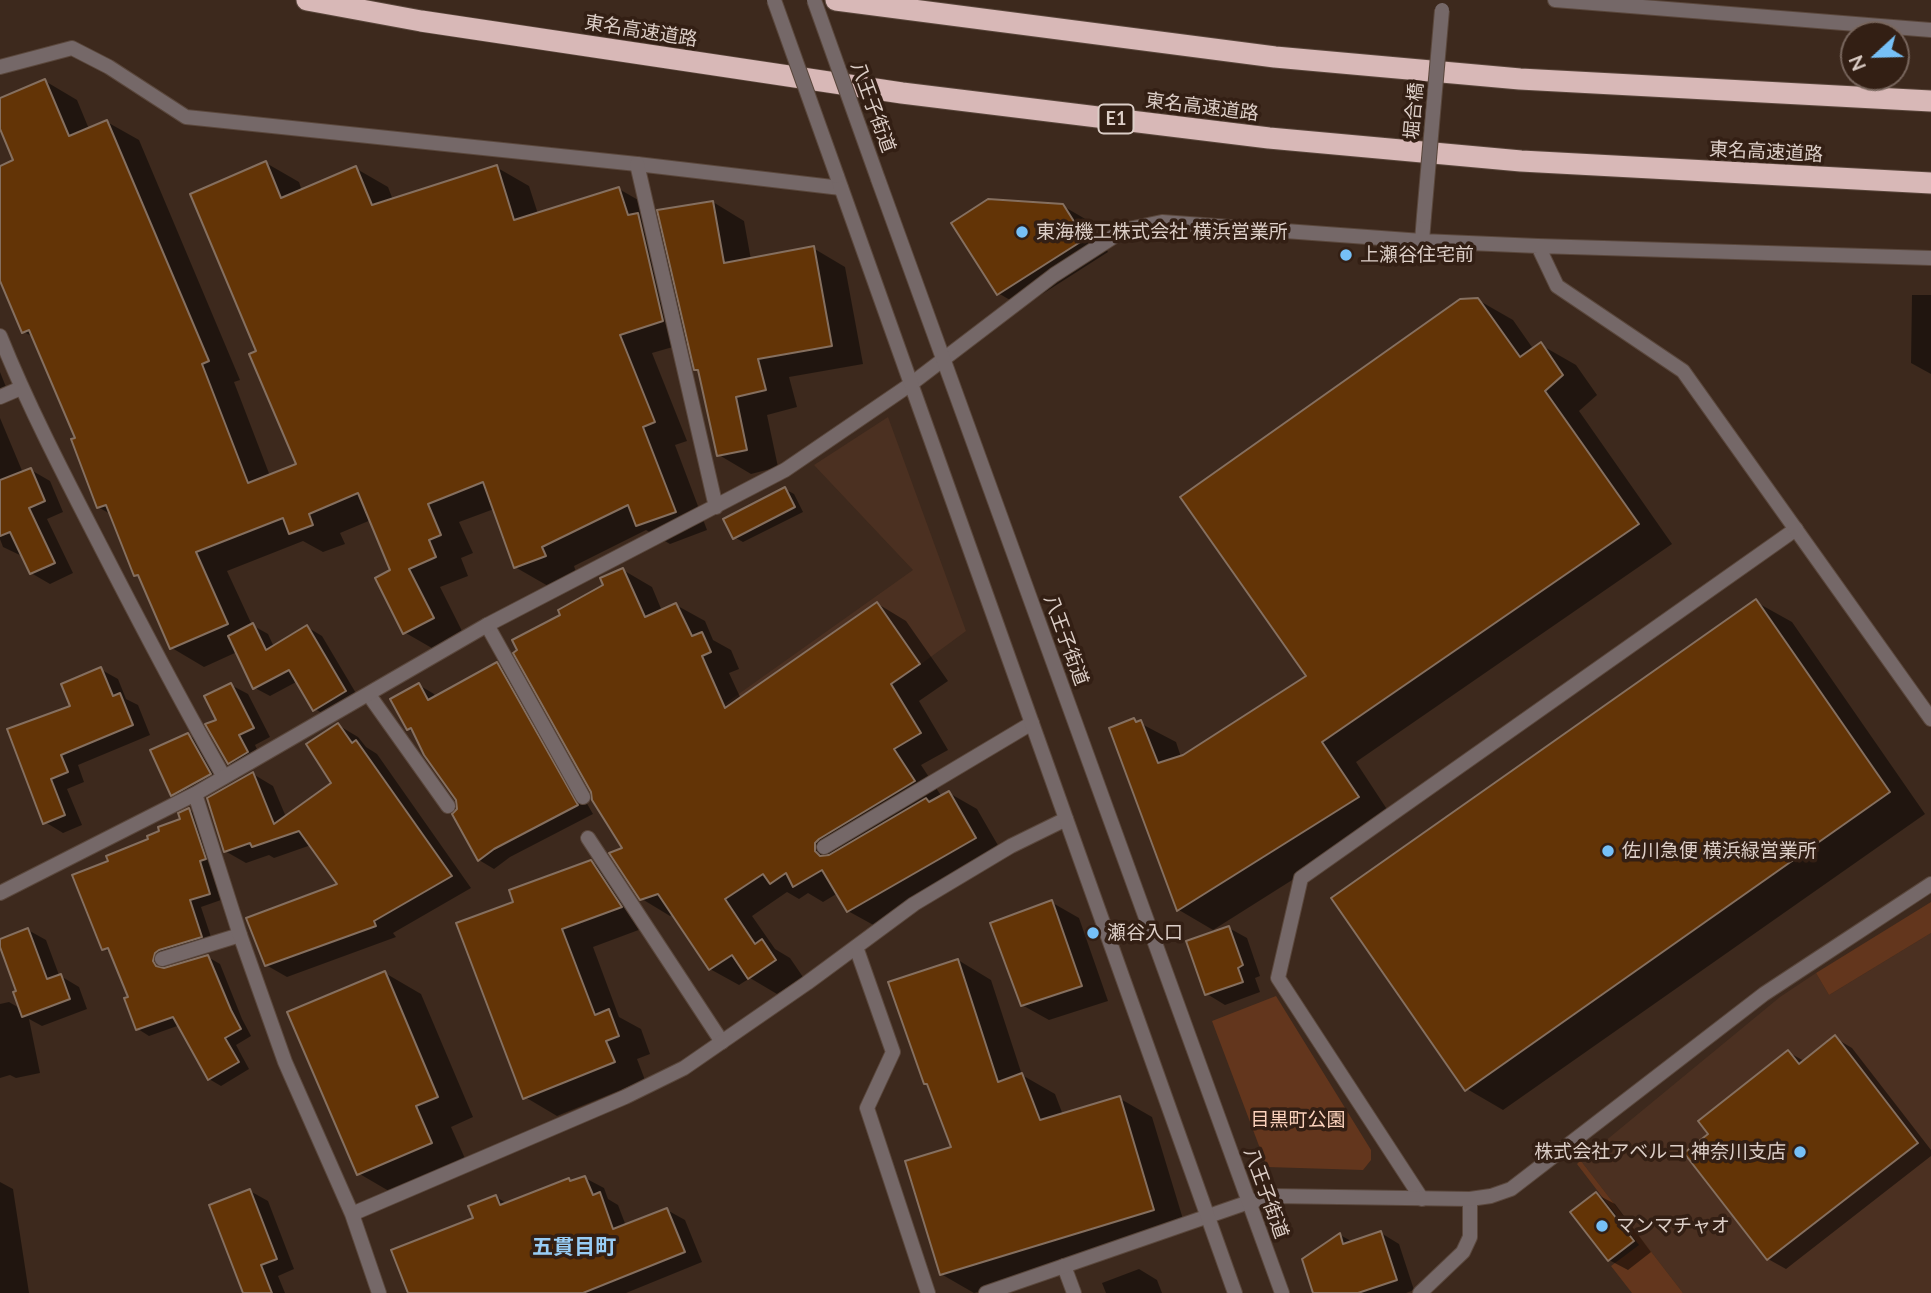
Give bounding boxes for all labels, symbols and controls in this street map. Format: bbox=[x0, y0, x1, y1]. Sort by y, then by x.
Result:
street label: 東名高速道路 bbox=[583, 11, 699, 51]
north arrow bbox=[1840, 21, 1910, 91]
text: N bbox=[1844, 52, 1870, 74]
street label: 八王子街道 bbox=[846, 58, 900, 156]
street label: 堀合橋 bbox=[1400, 82, 1428, 140]
street label: 東名高速道路 bbox=[1144, 89, 1260, 125]
road number: E1 bbox=[1098, 104, 1134, 134]
street label: 東名高速道路 bbox=[1708, 138, 1824, 166]
place label: 東海機工株式会社 横浜営業所 bbox=[1036, 221, 1288, 243]
marker: 東海機工株式会社 横浜営業所 bbox=[1014, 224, 1030, 240]
place label: 上瀬谷住宅前 bbox=[1360, 244, 1474, 266]
marker: 上瀬谷住宅前 bbox=[1338, 247, 1354, 263]
street label: 八王子街道 bbox=[1039, 591, 1093, 689]
place label: 佐川急便 横浜緑営業所 bbox=[1622, 840, 1817, 862]
marker: 佐川急便 横浜緑営業所 bbox=[1600, 843, 1616, 859]
place label: 瀬谷入口 bbox=[1107, 922, 1183, 944]
marker: 瀬谷入口 bbox=[1085, 925, 1101, 941]
park label: 目黒町公園 bbox=[1251, 1109, 1345, 1131]
place label: 株式会社アベルコ 神奈川支店 bbox=[1534, 1141, 1786, 1163]
street label: 八王子街道 bbox=[1239, 1144, 1293, 1242]
marker: 株式会社アベルコ 神奈川支店 bbox=[1792, 1144, 1808, 1160]
place label: マンマチャオ bbox=[1616, 1215, 1730, 1237]
marker: マンマチャオ bbox=[1594, 1218, 1610, 1234]
district label: 五貫目町 bbox=[532, 1234, 616, 1260]

